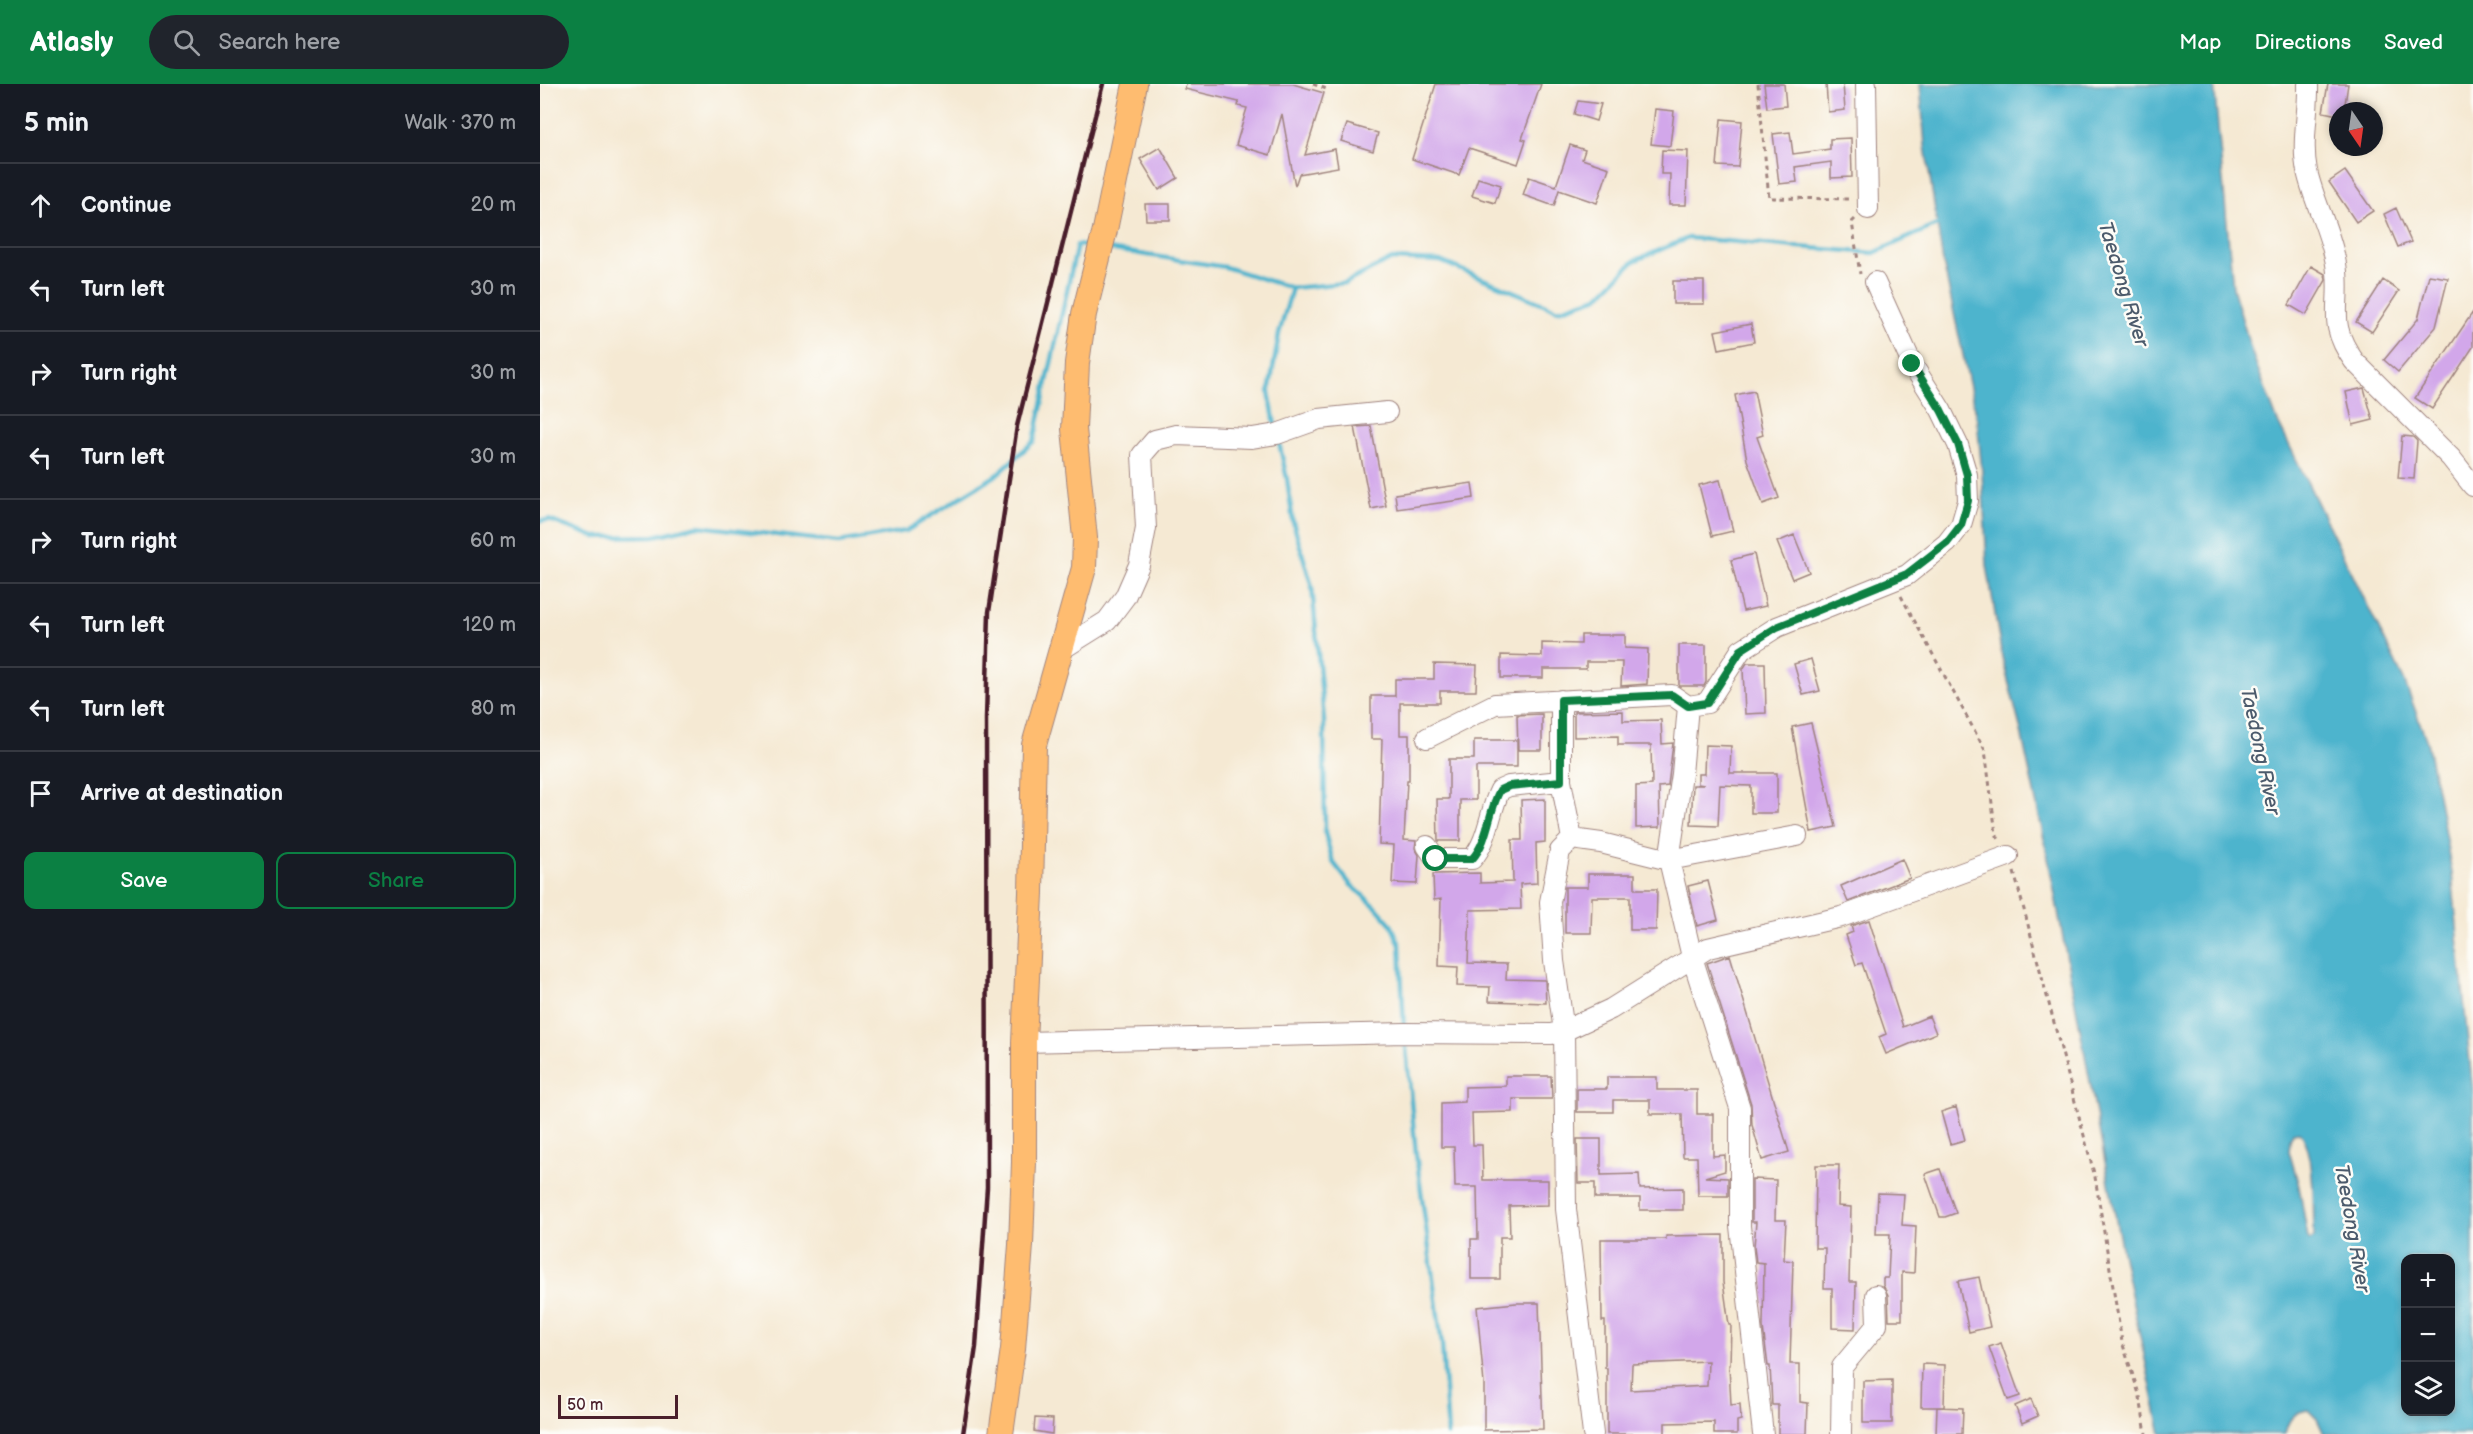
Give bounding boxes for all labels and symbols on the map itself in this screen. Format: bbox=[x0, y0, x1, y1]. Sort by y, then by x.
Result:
north arrow bbox=[2329, 102, 2383, 156]
water label: Taedong River bbox=[2093, 219, 2154, 351]
route end bbox=[1898, 350, 1924, 376]
water label: Taedong River bbox=[2235, 685, 2286, 819]
route start bbox=[1422, 845, 1448, 871]
water label: Taedong River bbox=[2329, 1162, 2375, 1296]
scale bar bbox=[558, 1392, 678, 1420]

